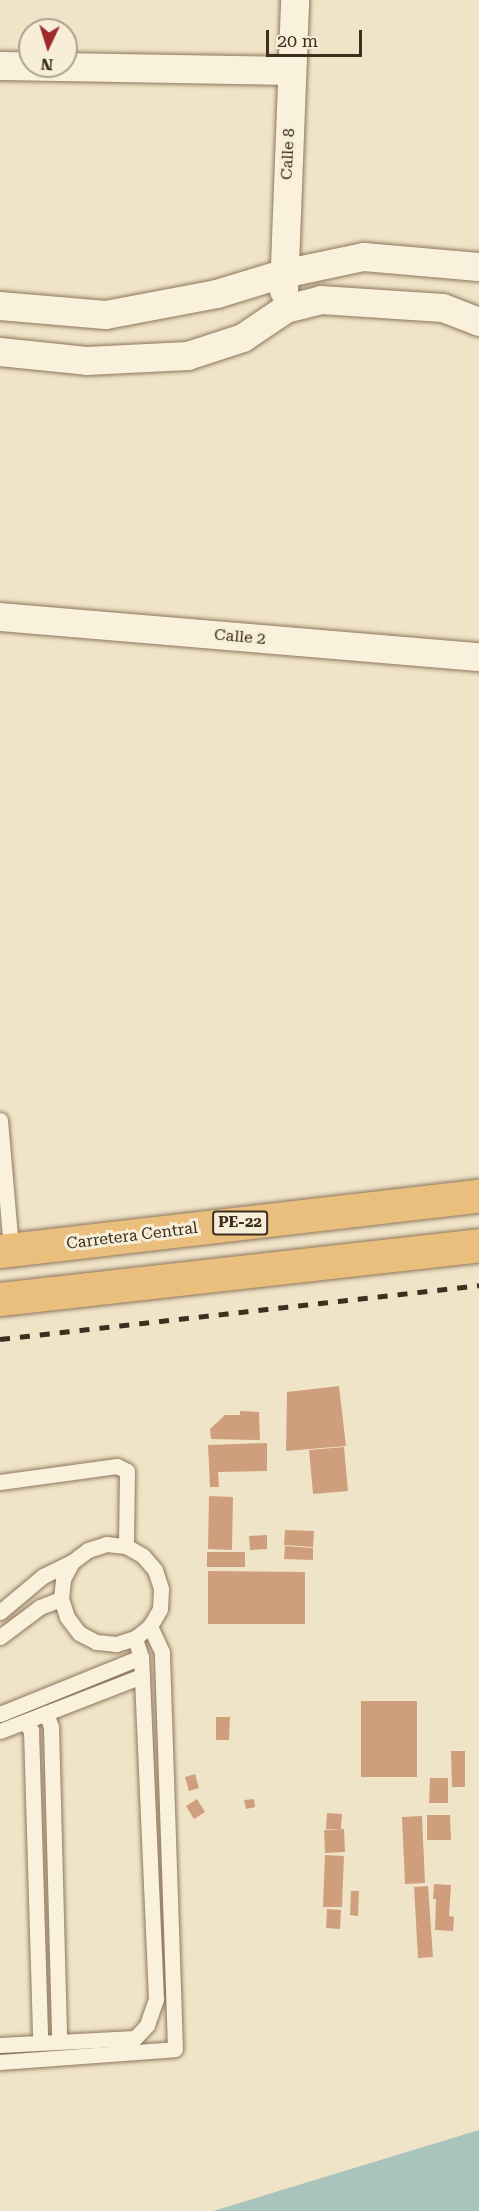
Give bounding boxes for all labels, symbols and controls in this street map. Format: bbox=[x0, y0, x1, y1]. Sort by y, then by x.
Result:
north arrow bbox=[18, 18, 78, 78]
scale bar bbox=[269, 18, 365, 56]
text: 20 m bbox=[277, 30, 318, 51]
text: N bbox=[40, 55, 54, 74]
street label: Calle 8 bbox=[277, 128, 299, 180]
street label: Calle 2 bbox=[213, 625, 267, 649]
road number: PE-22 bbox=[212, 1211, 268, 1235]
street label: Carretera Central bbox=[65, 1218, 199, 1254]

